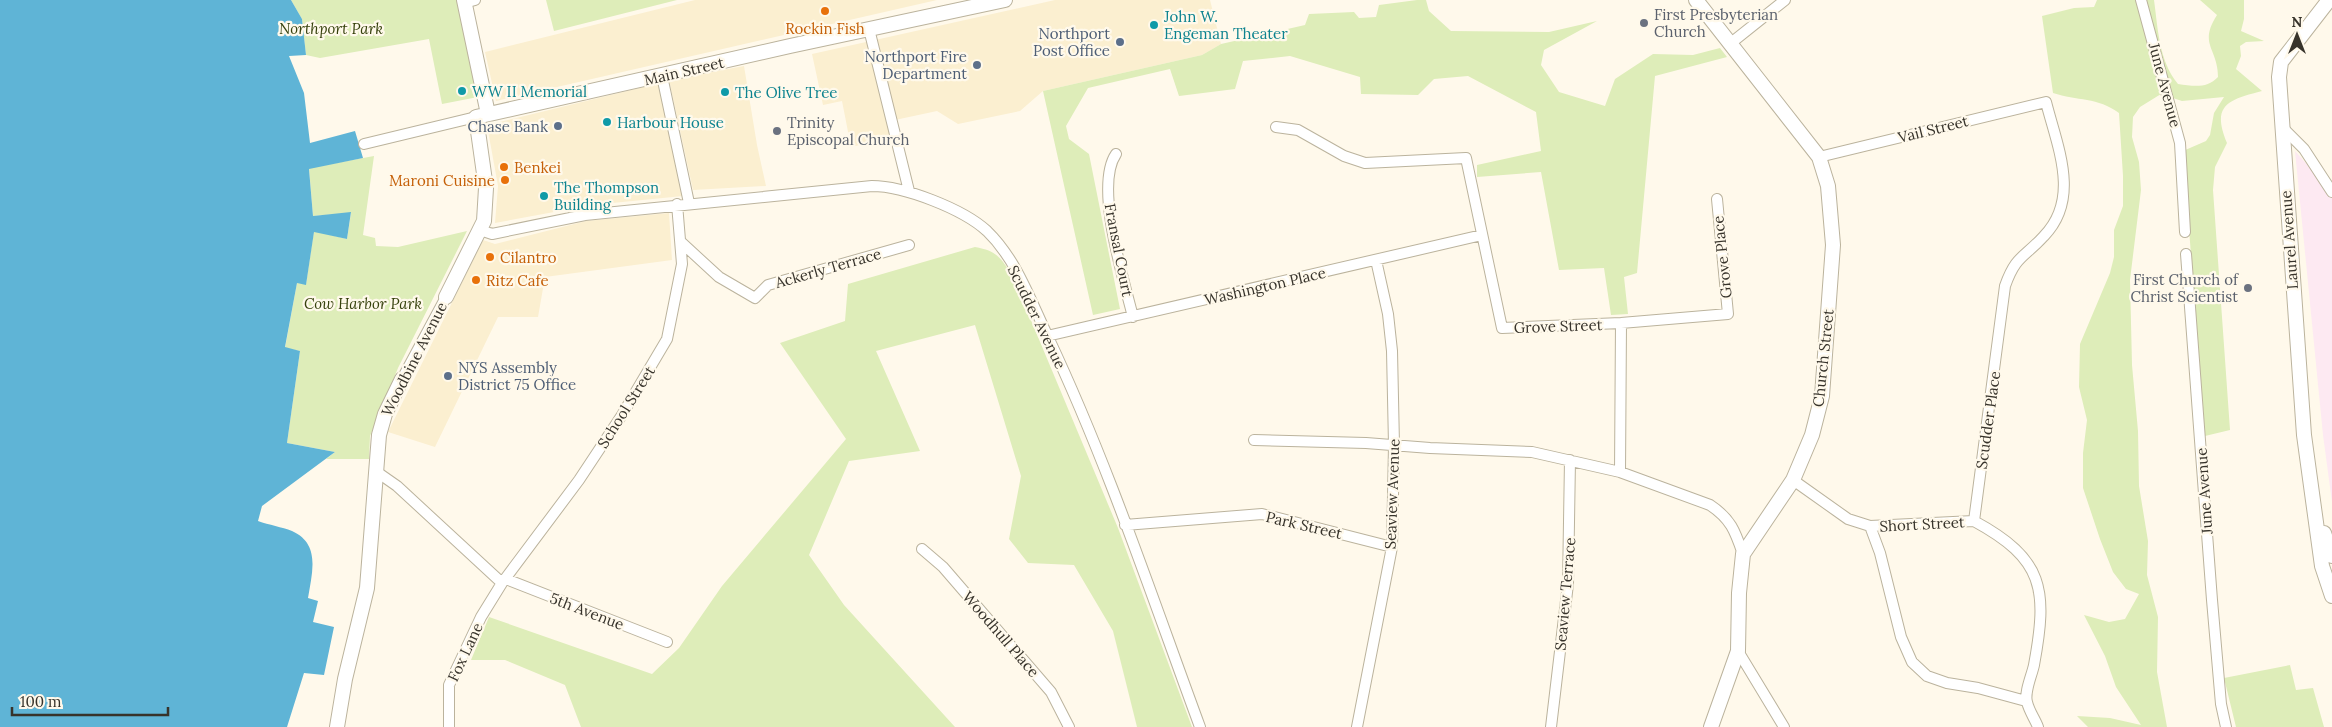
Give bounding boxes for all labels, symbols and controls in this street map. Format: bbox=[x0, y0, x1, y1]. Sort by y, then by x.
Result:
marker: Rockin Fish bbox=[819, 5, 831, 17]
place label: First Presbyterian Church bbox=[1654, 5, 1778, 41]
place label: John W. Engeman Theater bbox=[1163, 7, 1288, 43]
north arrow bbox=[2272, 10, 2322, 60]
text: N bbox=[2292, 13, 2303, 31]
marker: First Presbyterian Church bbox=[1638, 17, 1650, 29]
park label: Northport Park bbox=[279, 19, 383, 38]
place label: Rockin Fish bbox=[785, 19, 865, 38]
marker: John W. Engeman Theater bbox=[1148, 19, 1160, 31]
place label: Northport Post Office bbox=[1033, 24, 1110, 60]
marker: Northport Post Office bbox=[1114, 36, 1126, 48]
street label: June Avenue bbox=[2144, 40, 2185, 129]
place label: Northport Fire Department bbox=[865, 47, 967, 83]
street label: Main Street bbox=[642, 53, 726, 89]
marker: Northport Fire Department bbox=[971, 59, 983, 71]
place label: WW II Memorial bbox=[472, 82, 587, 101]
place label: The Olive Tree bbox=[735, 83, 837, 102]
marker: WW II Memorial bbox=[456, 85, 468, 97]
marker: The Olive Tree bbox=[719, 86, 731, 98]
street label: Vail Street bbox=[1895, 111, 1970, 147]
place label: Harbour House bbox=[617, 113, 724, 132]
place label: Trinity Episcopal Church bbox=[787, 113, 910, 149]
marker: Harbour House bbox=[601, 116, 613, 128]
place label: Chase Bank bbox=[468, 117, 548, 136]
marker: Chase Bank bbox=[552, 120, 564, 132]
marker: Trinity Episcopal Church bbox=[771, 125, 783, 137]
place label: Benkei bbox=[514, 158, 561, 177]
marker: Benkei bbox=[498, 161, 510, 173]
place label: Maroni Cuisine bbox=[389, 171, 495, 190]
marker: Maroni Cuisine bbox=[499, 174, 511, 186]
place label: The Thompson Building bbox=[554, 178, 659, 214]
marker: The Thompson Building bbox=[538, 190, 550, 202]
street label: Laurel Avenue bbox=[2276, 190, 2302, 290]
street label: Fransal Court bbox=[1101, 202, 1137, 298]
street label: Grove Place bbox=[1708, 215, 1736, 299]
street label: Ackerly Terrace bbox=[772, 244, 883, 292]
place label: Cilantro bbox=[500, 248, 557, 267]
marker: Cilantro bbox=[484, 251, 496, 263]
street label: Scudder Avenue bbox=[1004, 262, 1070, 372]
street label: Washington Place bbox=[1202, 263, 1328, 309]
place label: First Church of Christ Scientist bbox=[2131, 270, 2239, 306]
place label: Ritz Cafe bbox=[486, 271, 549, 290]
marker: Ritz Cafe bbox=[470, 274, 482, 286]
marker: First Church of Christ Scientist bbox=[2242, 282, 2254, 294]
park label: Cow Harbor Park bbox=[304, 294, 422, 313]
street label: Woodbine Avenue bbox=[377, 299, 451, 419]
street label: Church Street bbox=[1808, 308, 1838, 408]
street label: Grove Street bbox=[1513, 315, 1603, 337]
place label: NYS Assembly District 75 Office bbox=[458, 358, 576, 394]
street label: School Street bbox=[593, 362, 659, 452]
marker: NYS Assembly District 75 Office bbox=[442, 370, 454, 382]
street label: Scudder Place bbox=[1972, 370, 2004, 470]
street label: Seaview Avenue bbox=[1381, 438, 1403, 550]
street label: June Avenue bbox=[2192, 447, 2217, 536]
street label: Park Street bbox=[1264, 507, 1344, 543]
street label: Short Street bbox=[1879, 512, 1965, 536]
street label: Seaview Terrace bbox=[1551, 537, 1579, 651]
street label: Woodhull Place bbox=[958, 587, 1044, 681]
street label: 5th Avenue bbox=[547, 588, 627, 634]
street label: Fox Lane bbox=[443, 620, 487, 684]
scale bar bbox=[12, 684, 169, 716]
text: 100 m bbox=[20, 692, 61, 711]

